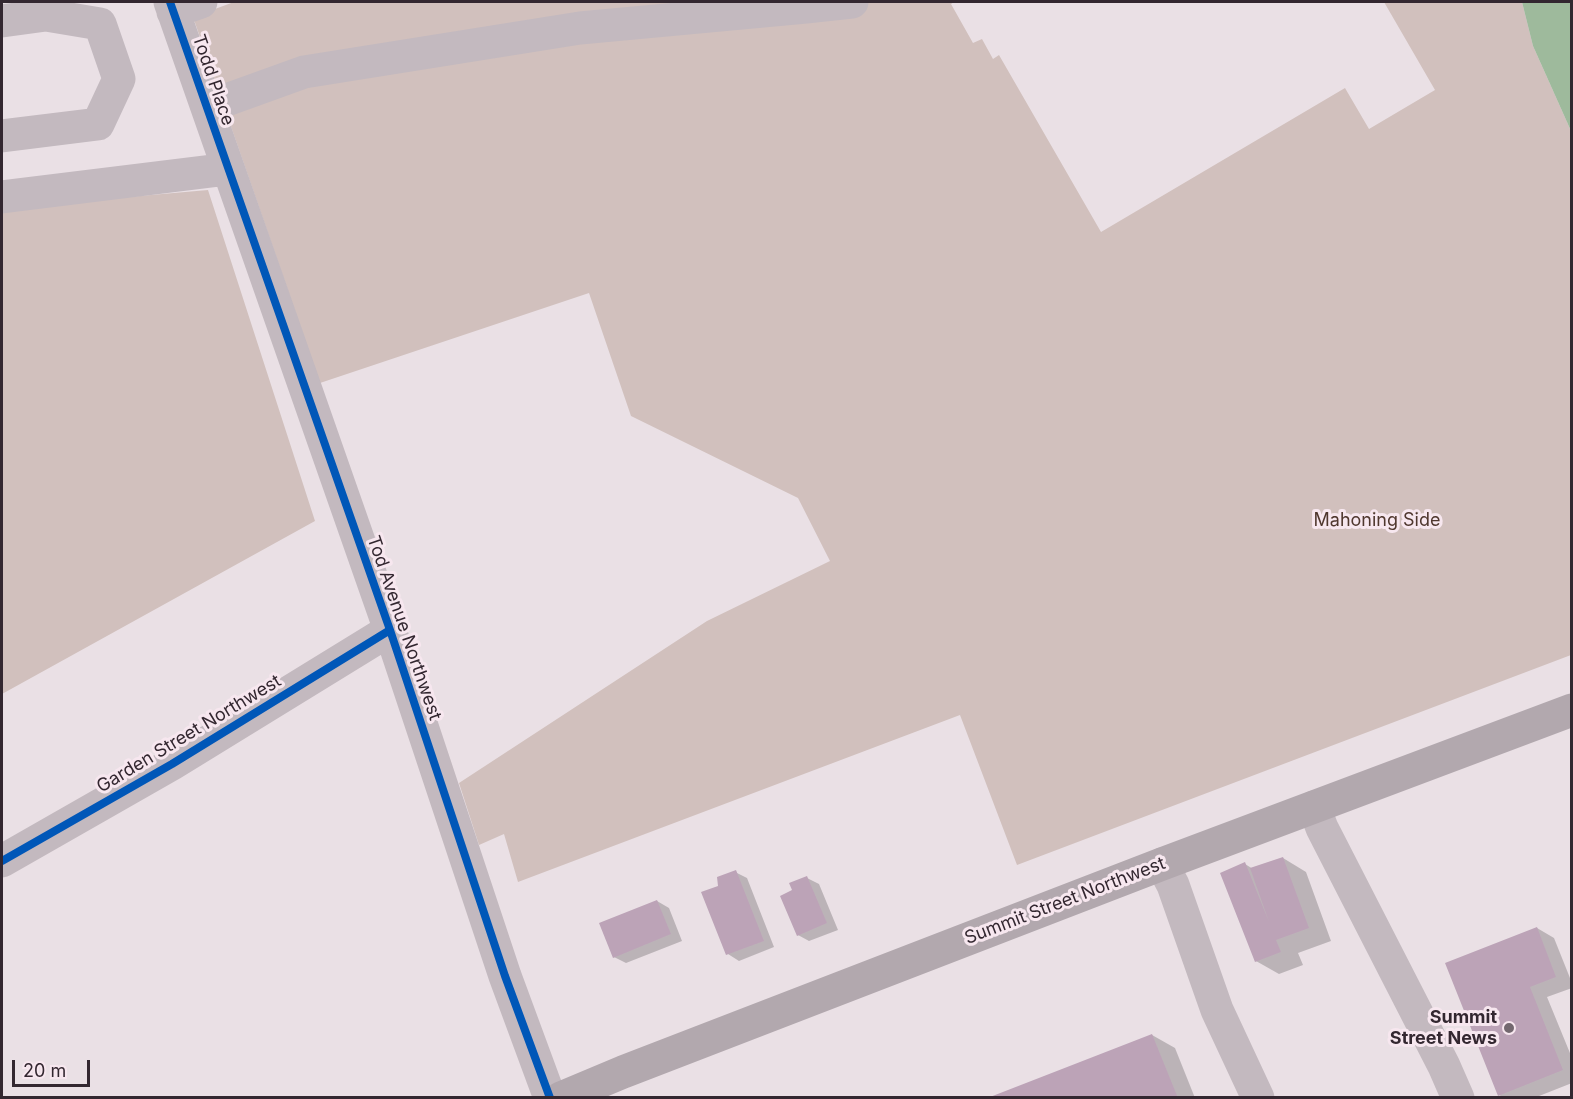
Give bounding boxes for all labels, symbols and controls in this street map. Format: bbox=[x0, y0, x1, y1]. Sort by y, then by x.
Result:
street label: Todd Place bbox=[187, 32, 239, 128]
park label: Mahoning Side bbox=[1314, 510, 1440, 532]
street label: Tod Avenue Northwest bbox=[362, 533, 446, 723]
street label: Garden Street Northwest bbox=[93, 670, 285, 798]
street label: Summit Street Northwest bbox=[962, 853, 1168, 949]
place label: Summit Street News bbox=[1390, 1007, 1497, 1050]
marker: Summit Street News bbox=[1502, 1021, 1516, 1035]
scale bar bbox=[15, 1048, 93, 1086]
text: 20 m bbox=[23, 1060, 66, 1081]

